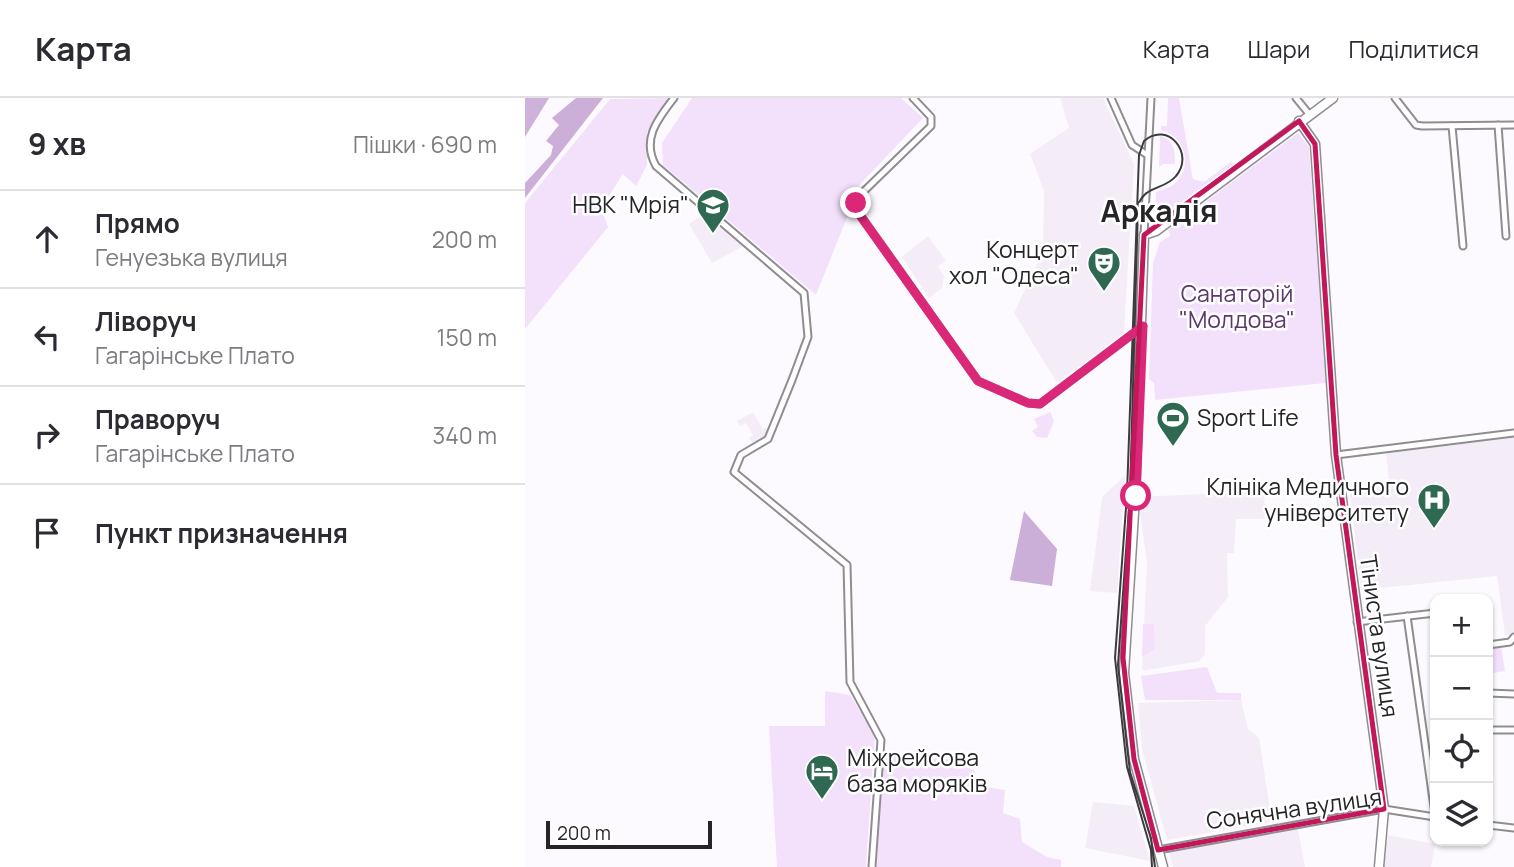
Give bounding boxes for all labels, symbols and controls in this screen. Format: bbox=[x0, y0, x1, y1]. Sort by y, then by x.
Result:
text: Карта bbox=[35, 26, 132, 71]
text: Карта bbox=[1143, 32, 1210, 65]
text: Шари bbox=[1248, 32, 1310, 65]
text: Поділитися bbox=[1348, 32, 1479, 65]
text: 9 хв bbox=[28, 123, 86, 164]
text: Пішки · 690 m bbox=[353, 128, 497, 160]
school or university icon: НВК "Мрія" bbox=[694, 186, 732, 235]
route end bbox=[840, 187, 871, 218]
place label: НВК "Мрія" bbox=[572, 188, 689, 220]
district label: Аркадія bbox=[1101, 190, 1217, 231]
text: Прямо bbox=[95, 205, 180, 241]
icon: ahead bbox=[28, 220, 66, 258]
text: 200 m bbox=[432, 223, 497, 255]
place label: Концерт хол "Одеса" bbox=[949, 233, 1079, 291]
text: Генуезька вулиця bbox=[95, 241, 288, 273]
theatre icon: Концерт хол "Одеса" bbox=[1085, 244, 1123, 293]
park label: Санаторій "Молдова" bbox=[1179, 277, 1295, 335]
text: Ліворуч bbox=[95, 303, 197, 339]
icon: left bbox=[28, 318, 66, 356]
text: 150 m bbox=[437, 321, 497, 353]
text: Гагарінське Плато bbox=[95, 339, 295, 371]
sports icon: Sport Life bbox=[1154, 399, 1192, 448]
text: Праворуч bbox=[95, 401, 220, 437]
place label: Sport Life bbox=[1197, 401, 1299, 433]
icon: right bbox=[28, 416, 66, 454]
text: 340 m bbox=[433, 419, 497, 451]
text: Гагарінське Плато bbox=[95, 437, 295, 469]
place label: Клініка Медичного університету bbox=[1207, 470, 1409, 528]
route start bbox=[1120, 480, 1151, 511]
hospital icon: Клініка Медичного університету bbox=[1415, 481, 1453, 530]
icon: arrive bbox=[28, 514, 66, 552]
text: Пункт призначення bbox=[95, 515, 348, 551]
street label: Тіниста вулиця bbox=[1353, 552, 1407, 719]
map controls bbox=[1430, 594, 1493, 846]
button: + bbox=[1430, 594, 1493, 657]
button: − bbox=[1430, 657, 1493, 720]
button: locate bbox=[1430, 720, 1493, 783]
place label: Міжрейсова база моряків bbox=[847, 741, 987, 799]
hotel icon: Міжрейсова база моряків bbox=[803, 752, 841, 801]
street label: Сонячна вулиця bbox=[1204, 780, 1384, 836]
button: layers bbox=[1430, 783, 1493, 846]
scale bar bbox=[546, 818, 712, 850]
text: 200 m bbox=[557, 820, 611, 846]

